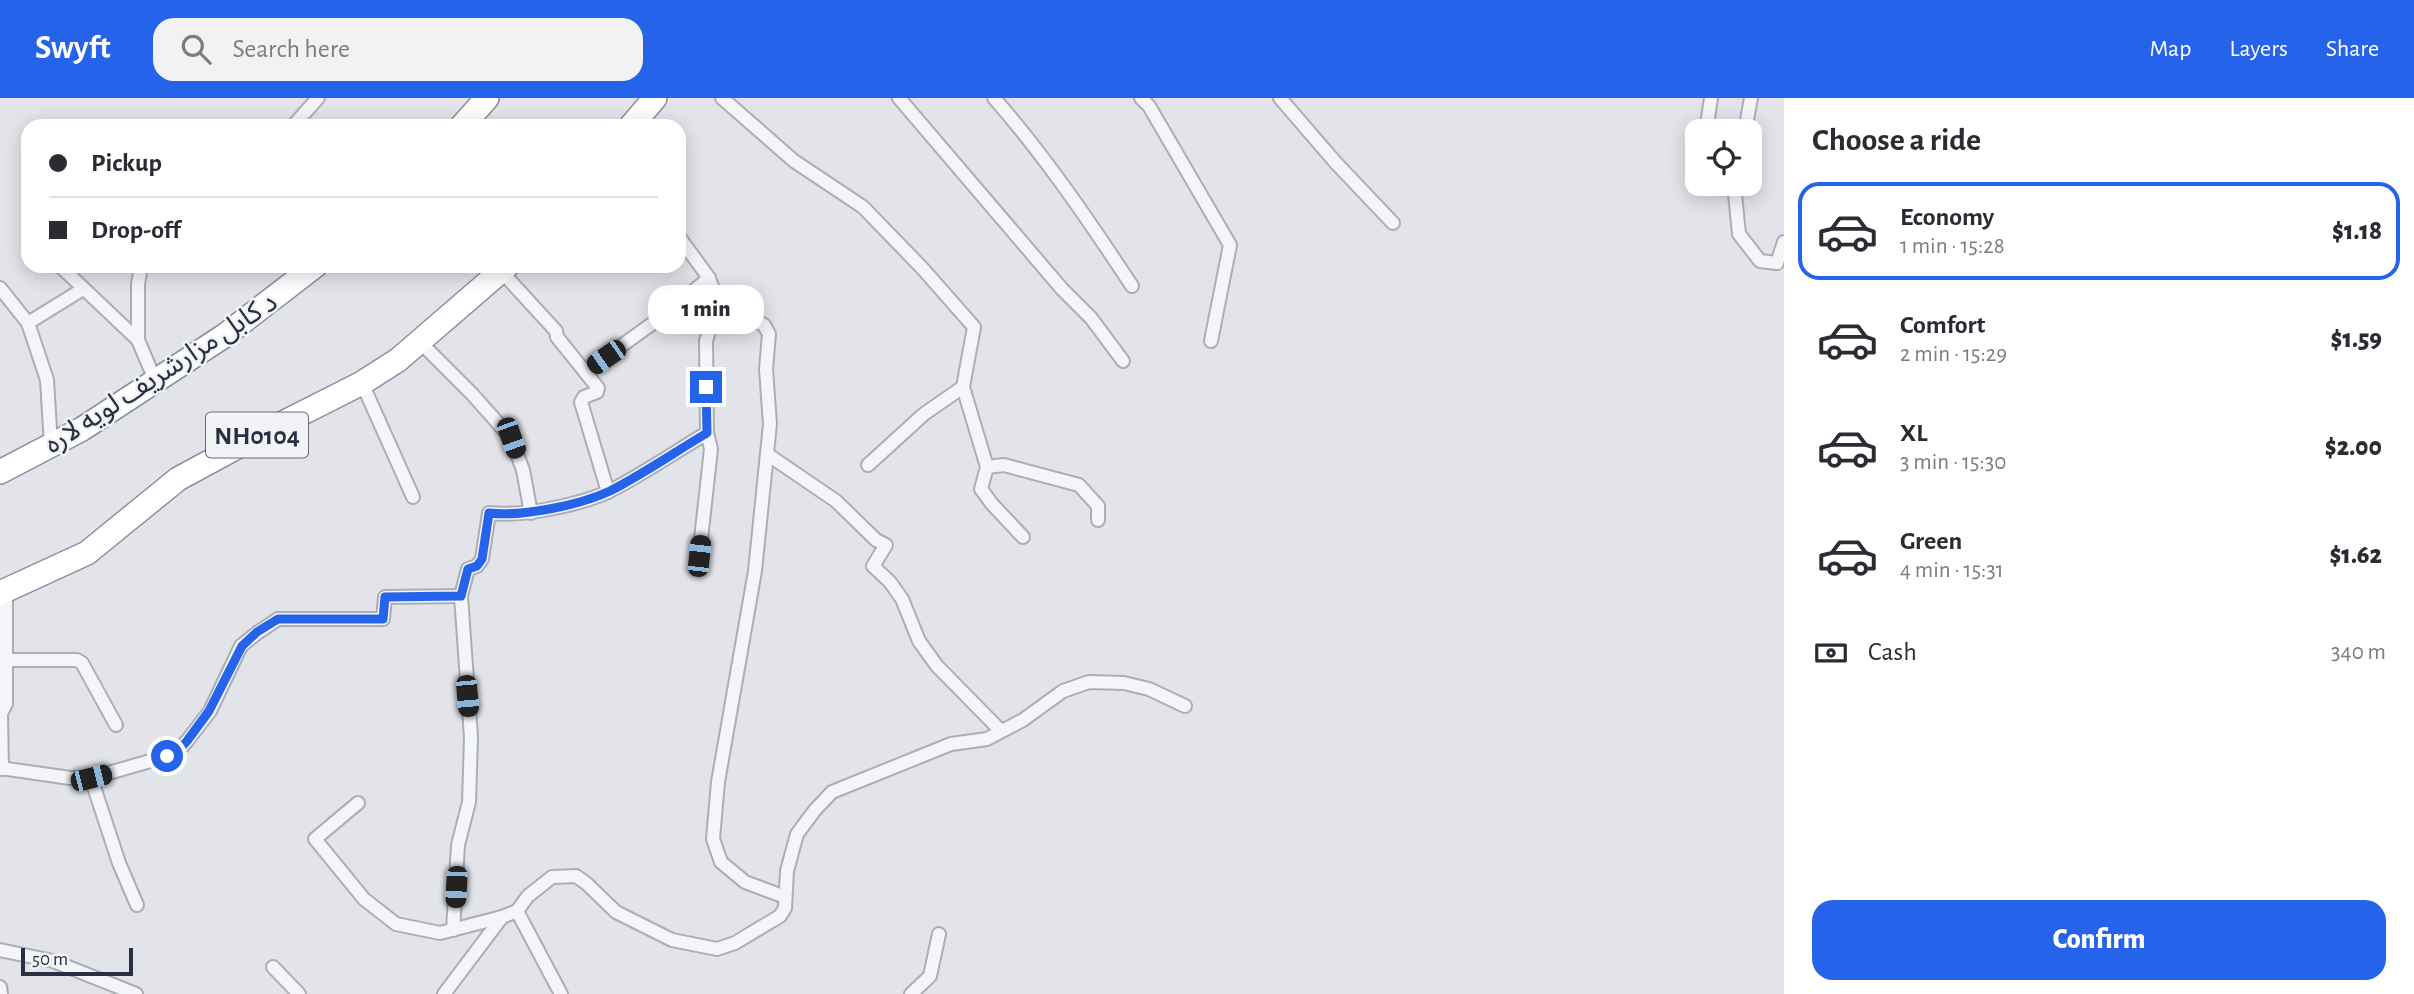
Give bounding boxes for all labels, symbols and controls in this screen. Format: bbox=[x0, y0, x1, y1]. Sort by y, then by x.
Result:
search box bbox=[153, 18, 643, 81]
icon: search bbox=[177, 30, 215, 68]
text: Swyft bbox=[35, 32, 111, 65]
text: Search here bbox=[233, 36, 350, 62]
text: Map bbox=[2149, 37, 2191, 61]
text: Layers bbox=[2229, 37, 2288, 61]
text: Share bbox=[2326, 37, 2379, 61]
map controls bbox=[1685, 119, 1762, 196]
button: locate bbox=[1685, 119, 1762, 196]
text: Choose a ride bbox=[1812, 124, 1981, 156]
text: Pickup bbox=[91, 150, 162, 176]
icon: car bbox=[1816, 200, 1879, 263]
text: Economy bbox=[1900, 204, 1994, 230]
text: Drop-off bbox=[91, 217, 180, 243]
text: $1.18 bbox=[2332, 218, 2382, 244]
text: 1 min · 15:28 bbox=[1900, 235, 2005, 258]
callout: 1 min bbox=[648, 286, 764, 334]
street label: د کابل مزارشریف لویه لاره bbox=[40, 288, 283, 460]
text: 1 min bbox=[682, 298, 730, 321]
icon: car bbox=[1816, 308, 1879, 371]
text: Comfort bbox=[1900, 312, 1985, 338]
text: $1.59 bbox=[2330, 326, 2382, 352]
car bbox=[583, 336, 630, 378]
text: 2 min · 15:29 bbox=[1900, 343, 2007, 366]
route end bbox=[690, 371, 722, 403]
road number: NH0104 bbox=[206, 412, 308, 458]
car bbox=[494, 415, 529, 461]
icon: car bbox=[1816, 416, 1879, 479]
text: XL bbox=[1900, 420, 1927, 446]
text: $2.00 bbox=[2325, 434, 2382, 460]
text: 3 min · 15:30 bbox=[1900, 451, 2006, 474]
icon: car bbox=[1816, 524, 1879, 587]
text: Green bbox=[1900, 528, 1962, 554]
car bbox=[687, 534, 712, 578]
text: $1.62 bbox=[2329, 542, 2382, 568]
text: 4 min · 15:31 bbox=[1900, 559, 2004, 582]
icon: cash bbox=[1812, 634, 1850, 672]
text: Cash bbox=[1868, 639, 1917, 665]
text: 340 m bbox=[2331, 641, 2386, 664]
car bbox=[455, 674, 480, 718]
route start bbox=[151, 740, 183, 772]
car bbox=[69, 763, 114, 793]
car bbox=[445, 865, 468, 909]
button: Confirm bbox=[1812, 900, 2386, 980]
scale bar bbox=[21, 945, 133, 977]
text: 50 m bbox=[32, 950, 68, 969]

